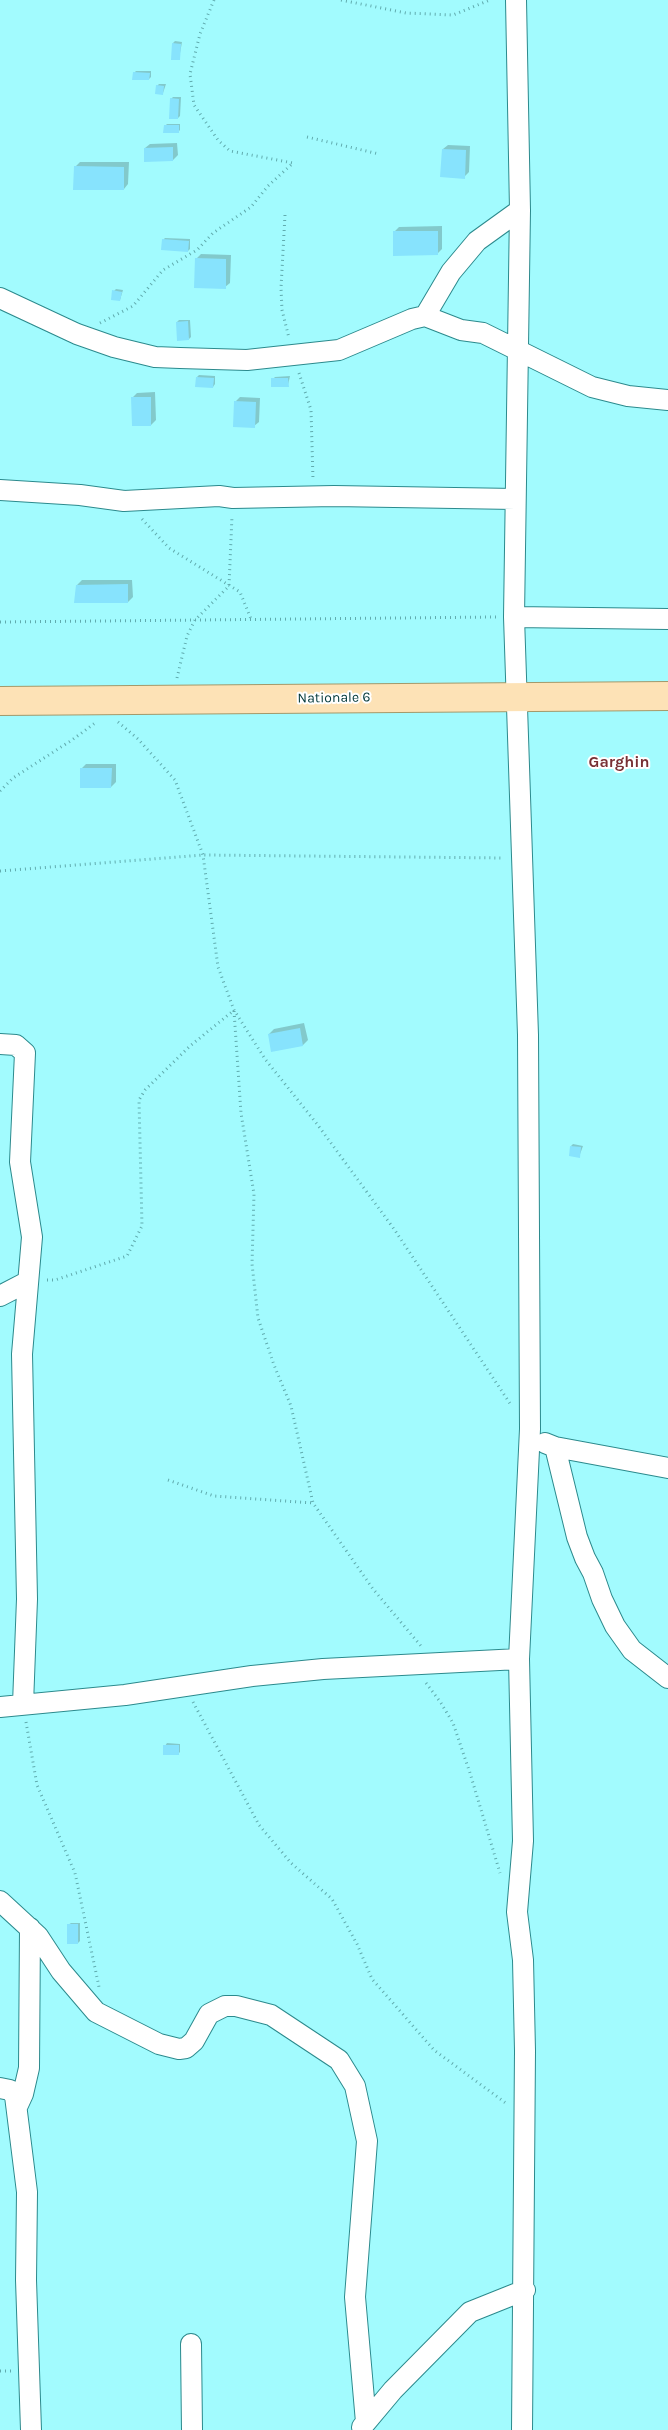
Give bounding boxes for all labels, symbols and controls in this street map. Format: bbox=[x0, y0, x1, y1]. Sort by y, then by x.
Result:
street label: Nationale 6 bbox=[297, 689, 371, 707]
district label: Garghin bbox=[589, 752, 649, 772]

